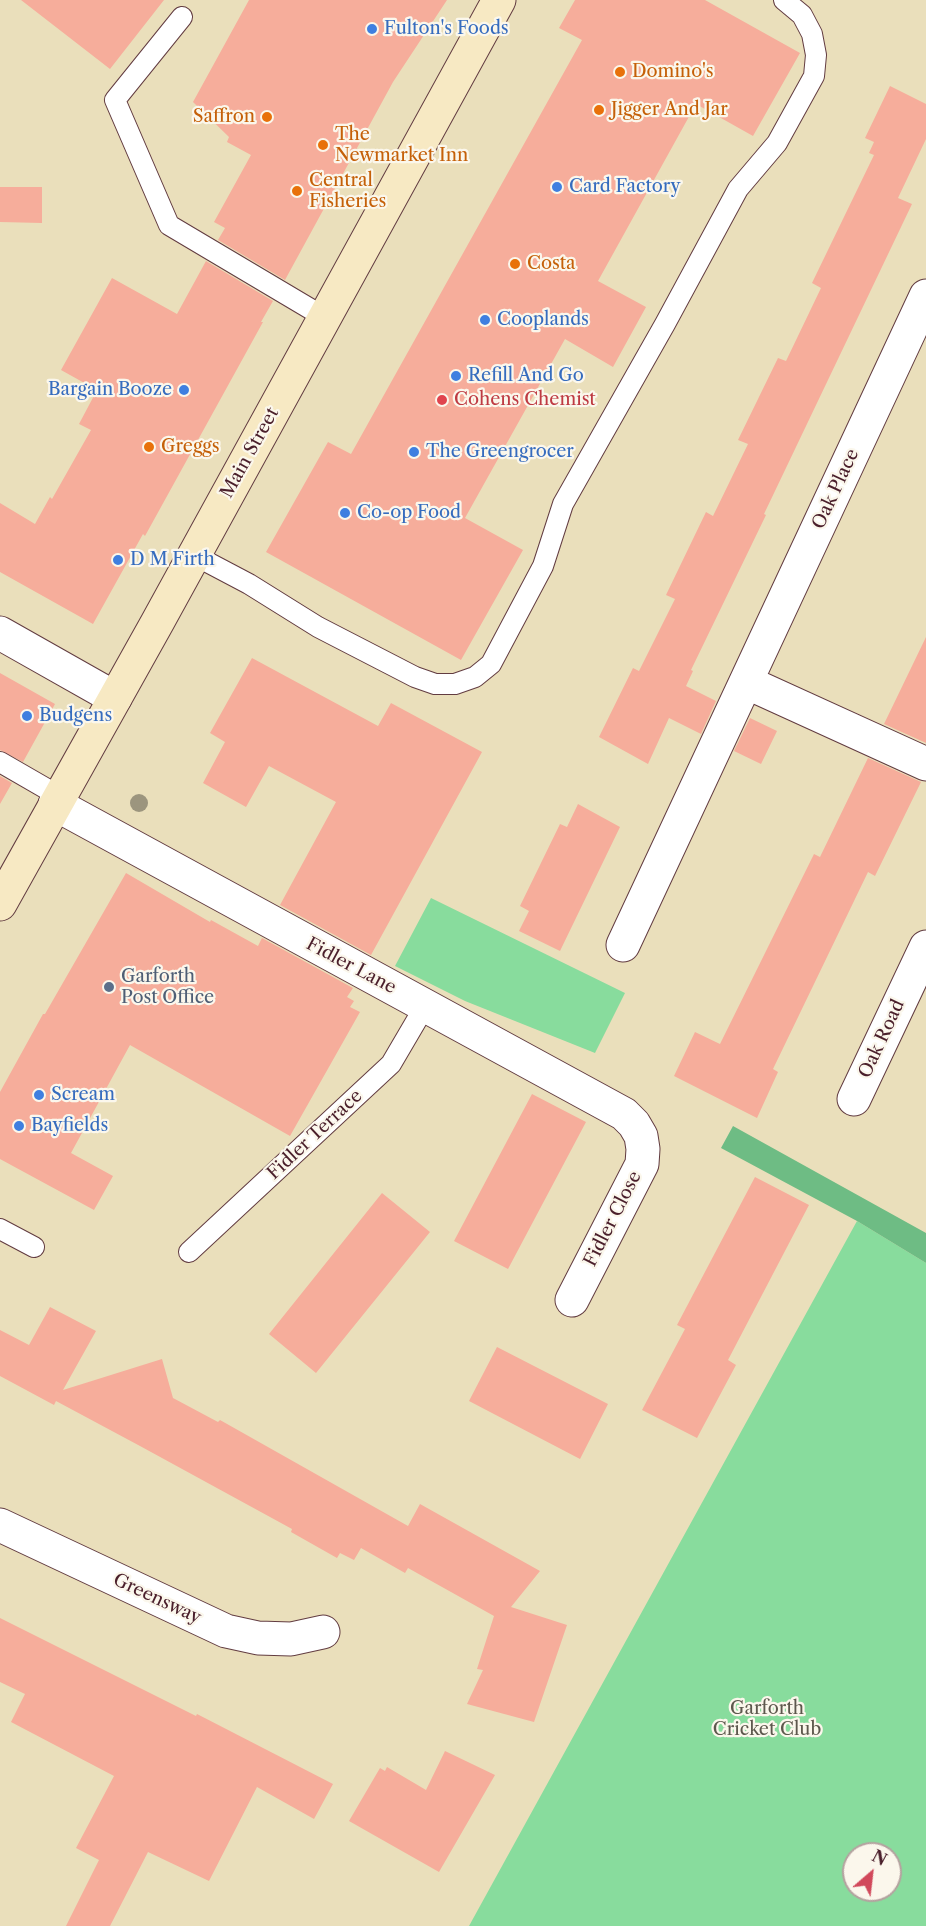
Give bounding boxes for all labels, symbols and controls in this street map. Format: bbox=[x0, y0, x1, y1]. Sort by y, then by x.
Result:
place label: Fulton's Foods bbox=[384, 18, 509, 40]
marker: Fulton's Foods bbox=[365, 22, 379, 36]
place label: Domino's bbox=[632, 61, 713, 83]
marker: Domino's bbox=[613, 65, 627, 79]
place label: Jigger And Jar bbox=[611, 99, 728, 121]
marker: Jigger And Jar bbox=[592, 103, 606, 117]
place label: Saffron bbox=[193, 106, 255, 128]
marker: Saffron bbox=[260, 110, 274, 124]
place label: The Newmarket Inn bbox=[335, 124, 468, 166]
marker: The Newmarket Inn bbox=[316, 138, 330, 152]
place label: Central Fisheries bbox=[309, 170, 386, 213]
place label: Card Factory bbox=[569, 176, 680, 198]
marker: Card Factory bbox=[550, 180, 564, 194]
marker: Central Fisheries bbox=[290, 184, 304, 198]
place label: Costa bbox=[527, 253, 576, 275]
marker: Costa bbox=[508, 257, 522, 271]
place label: Cooplands bbox=[497, 309, 589, 331]
marker: Cooplands bbox=[478, 313, 492, 327]
place label: Refill And Go bbox=[468, 365, 584, 387]
marker: Refill And Go bbox=[449, 369, 463, 383]
place label: Bargain Booze bbox=[48, 379, 172, 401]
marker: Bargain Booze bbox=[177, 383, 191, 397]
place label: Cohens Chemist bbox=[454, 389, 596, 411]
marker: Cohens Chemist bbox=[435, 393, 449, 407]
street label: Main Street bbox=[216, 404, 284, 502]
place label: Greggs bbox=[161, 436, 220, 458]
marker: Greggs bbox=[142, 440, 156, 454]
place label: The Greengrocer bbox=[426, 441, 574, 463]
marker: The Greengrocer bbox=[407, 445, 421, 459]
street label: Oak Place bbox=[808, 445, 864, 533]
place label: Co-op Food bbox=[357, 502, 461, 524]
marker: Co-op Food bbox=[338, 506, 352, 520]
place label: D M Firth bbox=[130, 549, 215, 571]
marker: D M Firth bbox=[111, 553, 125, 567]
place label: Budgens bbox=[39, 705, 112, 727]
marker: Budgens bbox=[20, 709, 34, 723]
street label: Fidler Lane bbox=[302, 933, 400, 999]
place label: Garforth Post Office bbox=[121, 966, 214, 1008]
marker: Garforth Post Office bbox=[102, 980, 116, 994]
street label: Oak Road bbox=[854, 996, 910, 1082]
place label: Scream bbox=[51, 1084, 115, 1106]
street label: Fidler Terrace bbox=[263, 1086, 367, 1184]
marker: Scream bbox=[32, 1088, 46, 1102]
place label: Bayfields bbox=[31, 1115, 108, 1137]
marker: Bayfields bbox=[12, 1119, 26, 1133]
street label: Fidler Close bbox=[580, 1168, 646, 1270]
street label: Greensway bbox=[110, 1569, 204, 1629]
park label: Garforth Cricket Club bbox=[713, 1698, 821, 1740]
north arrow bbox=[842, 1842, 902, 1902]
text: N bbox=[869, 1846, 890, 1870]

